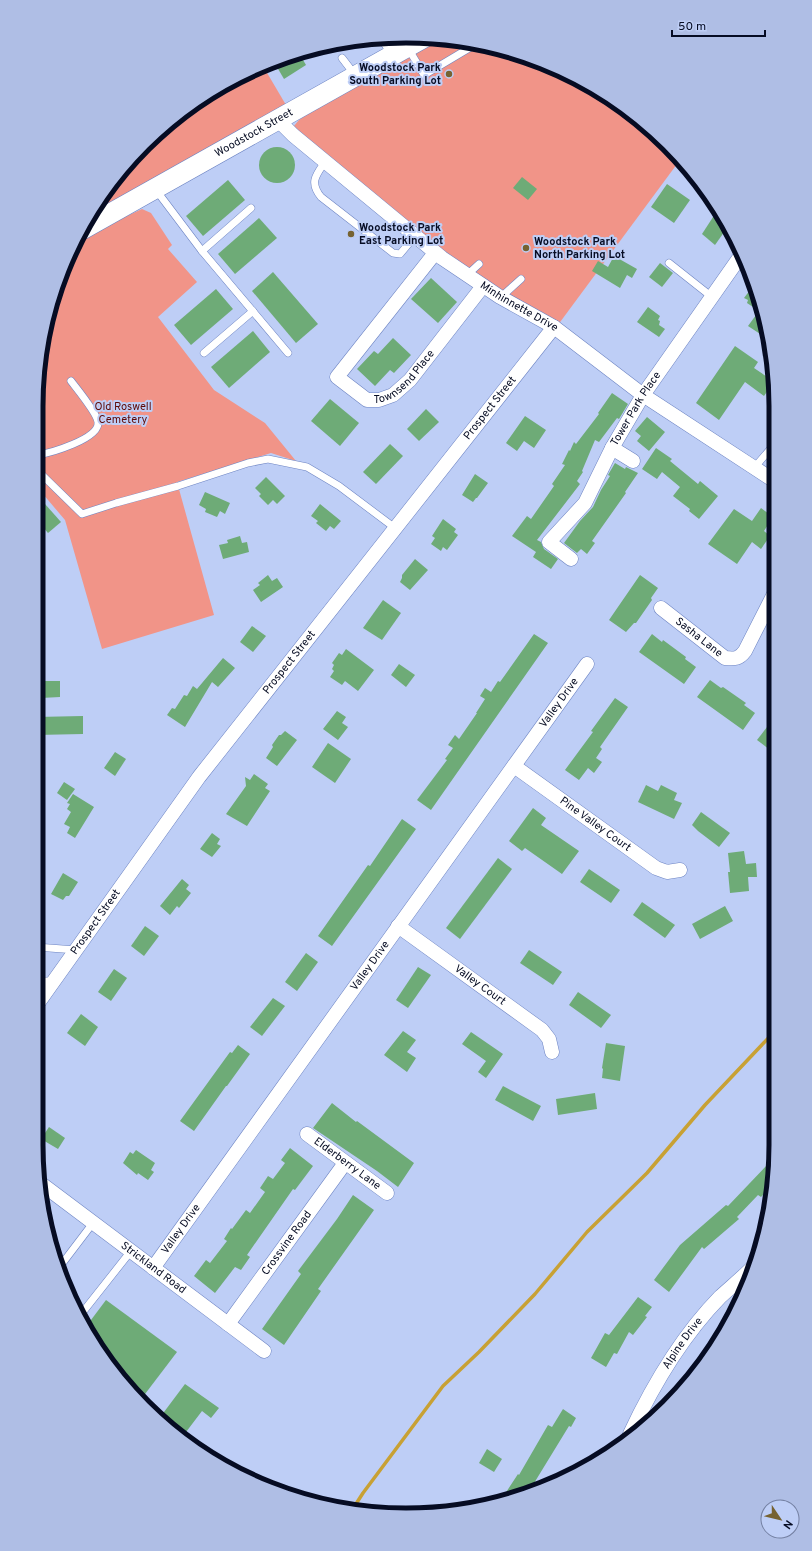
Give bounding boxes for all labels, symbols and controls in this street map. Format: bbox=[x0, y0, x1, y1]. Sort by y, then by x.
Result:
scale bar bbox=[672, 12, 765, 38]
text: 50 m bbox=[678, 19, 706, 35]
place label: Woodstock Park South Parking Lot bbox=[349, 61, 441, 88]
marker: Woodstock Park South Parking Lot bbox=[444, 69, 454, 79]
street label: Woodstock Street bbox=[212, 106, 296, 161]
place label: Woodstock Park East Parking Lot bbox=[359, 221, 443, 248]
marker: Woodstock Park East Parking Lot bbox=[346, 229, 356, 239]
place label: Woodstock Park North Parking Lot bbox=[534, 235, 625, 262]
marker: Woodstock Park North Parking Lot bbox=[521, 243, 531, 253]
street label: Minhinnette Drive bbox=[477, 278, 561, 335]
street label: Townsend Place bbox=[374, 347, 438, 407]
street label: Tower Park Place bbox=[608, 369, 664, 449]
street label: Prospect Street bbox=[461, 373, 519, 443]
park label: Old Roswell Cemetery bbox=[94, 400, 152, 427]
street label: Sasha Lane bbox=[672, 615, 725, 661]
street label: Prospect Street bbox=[260, 628, 319, 697]
street label: Valley Drive bbox=[536, 675, 582, 730]
street label: Pine Valley Court bbox=[557, 794, 634, 855]
street label: Prospect Street bbox=[68, 887, 124, 958]
street label: Valley Drive bbox=[347, 938, 393, 994]
street label: Valley Court bbox=[451, 962, 508, 1008]
street label: Elderberry Lane bbox=[311, 1134, 384, 1193]
street label: Valley Drive bbox=[158, 1201, 204, 1257]
street label: Crossvine Road bbox=[259, 1208, 315, 1278]
street label: Strickland Road bbox=[118, 1239, 189, 1297]
street label: Alpine Drive bbox=[659, 1314, 706, 1372]
north arrow bbox=[760, 1499, 800, 1539]
text: N bbox=[779, 1517, 795, 1531]

